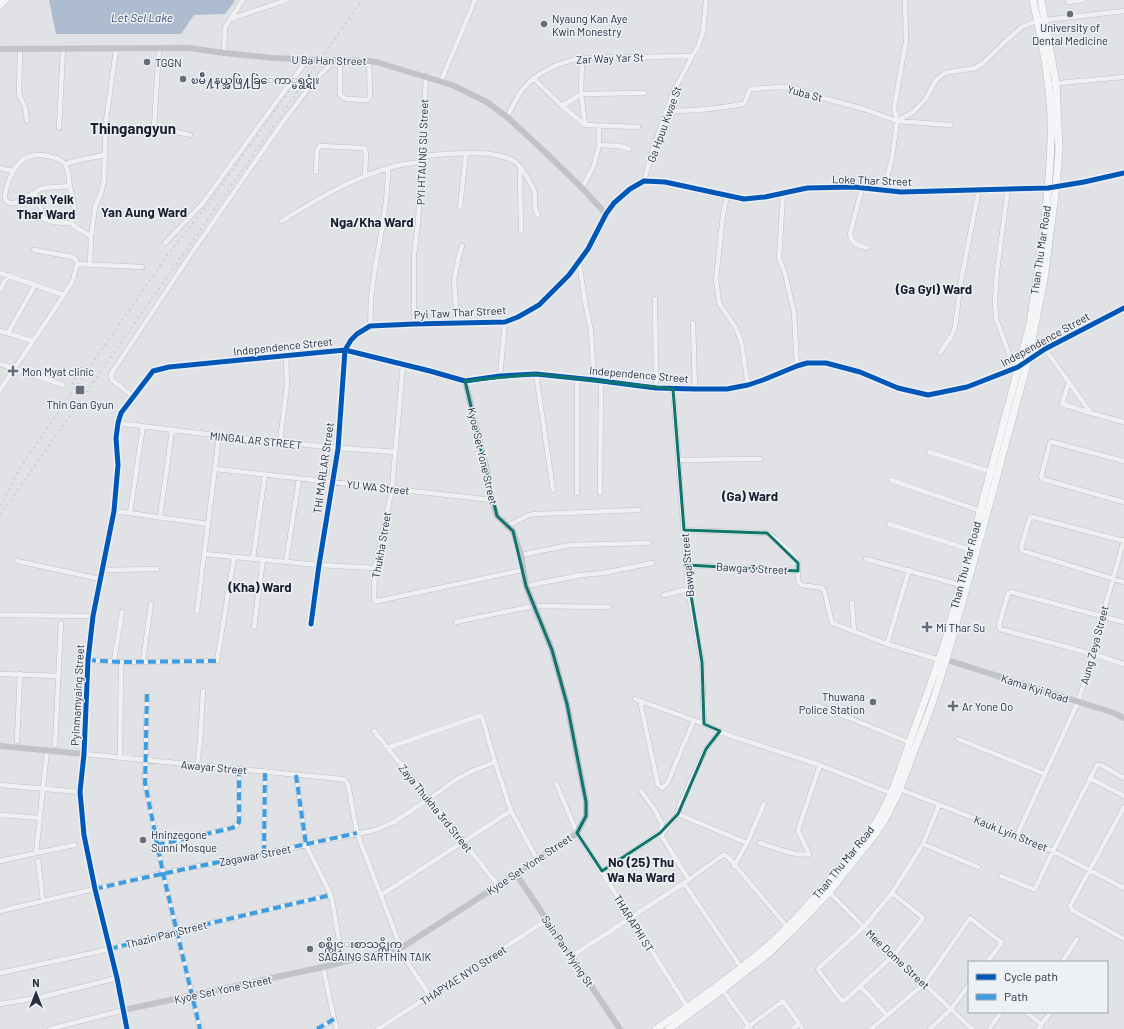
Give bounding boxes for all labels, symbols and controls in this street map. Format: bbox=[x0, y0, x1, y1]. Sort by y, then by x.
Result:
marker: University of Dental Medicine bbox=[1065, 9, 1075, 19]
water label: Let Sel Lake bbox=[111, 10, 173, 24]
place label: Nyaung Kan Aye Kwin Monestry bbox=[552, 12, 628, 38]
marker: Nyaung Kan Aye Kwin Monestry bbox=[539, 19, 549, 29]
place label: University of Dental Medicine bbox=[1032, 21, 1108, 47]
street label: Zar Way Yar St bbox=[576, 50, 644, 66]
street label: U Ba Han Street bbox=[291, 53, 367, 67]
place label: TGGN bbox=[155, 56, 182, 69]
marker: TGGN bbox=[142, 57, 152, 67]
place label: ၿမိဳ႔နယ္အဖြဲ႔ခြဲေကာ္မရွင္ရုံး bbox=[191, 72, 319, 90]
marker: ၿမိဳ႔နယ္အဖြဲ႔ခြဲေကာ္မရွင္ရုံး bbox=[178, 74, 188, 84]
street label: Yuba St bbox=[786, 82, 824, 104]
street label: Ga Hpuu Kwae St bbox=[644, 84, 684, 164]
street label: PYI HTAUNG SU Street bbox=[414, 99, 430, 205]
district label: Thingangyun bbox=[90, 119, 176, 137]
street label: Loke Thar Street bbox=[832, 172, 912, 188]
district label: Bank Yeik Thar Ward bbox=[17, 191, 75, 222]
district label: Yan Aung Ward bbox=[101, 204, 187, 220]
street label: Than Thu Mar Road bbox=[1027, 204, 1053, 296]
district label: Nga/Kha Ward bbox=[330, 214, 414, 230]
district label: (Ga Gyi) Ward bbox=[895, 281, 972, 297]
street label: Pyi Taw Thar Street bbox=[414, 303, 506, 321]
street label: Independence Street bbox=[998, 309, 1092, 369]
street label: Independence Street bbox=[233, 334, 333, 358]
street label: Independence Street bbox=[589, 363, 689, 385]
marker: Mon Myat clinic bbox=[7, 365, 19, 377]
place label: Mon Myat clinic bbox=[22, 365, 94, 378]
marker: Thin Gan Gyun bbox=[74, 384, 86, 396]
place label: Thin Gan Gyun bbox=[46, 398, 114, 411]
street label: Kyoe Set Yone Street bbox=[465, 406, 501, 506]
street label: THI MARLAR Street bbox=[310, 421, 336, 515]
street label: MINGALAR STREET bbox=[209, 429, 303, 451]
street label: YU WA Street bbox=[346, 477, 410, 497]
district label: (Ga) Ward bbox=[721, 488, 778, 504]
street label: Thukha Street bbox=[369, 511, 393, 579]
street label: Than Thu Mar Road bbox=[947, 520, 983, 610]
street label: Bawga Street bbox=[678, 533, 696, 597]
street label: Bawga 3 Street bbox=[716, 560, 788, 576]
district label: (Kha) Ward bbox=[227, 579, 292, 595]
street label: Aung Zeya Street bbox=[1077, 604, 1111, 686]
marker: Mi Thar Su bbox=[921, 621, 933, 633]
place label: Mi Thar Su bbox=[936, 621, 985, 634]
street label: Pyinmamyaing Street bbox=[68, 644, 86, 746]
street label: Kama Kyi Road bbox=[1000, 671, 1070, 705]
place label: Thuwana Police Station bbox=[799, 690, 865, 716]
marker: Thuwana Police Station bbox=[868, 697, 878, 707]
marker: Ar Yone Oo bbox=[947, 700, 959, 712]
place label: Ar Yone Oo bbox=[962, 700, 1013, 713]
street label: Awayar Street bbox=[180, 758, 248, 776]
street label: Zaya Thukha 3rd Street bbox=[396, 761, 476, 855]
street label: Kauk Lyin Street bbox=[972, 812, 1050, 854]
street label: Than Thu Mar Road bbox=[810, 823, 876, 901]
place label: Hninzegone Sunni Mosque bbox=[151, 828, 217, 854]
street label: Kyoe Set Yone Street bbox=[484, 831, 574, 897]
marker: Hninzegone Sunni Mosque bbox=[138, 835, 148, 845]
street label: Zagawar Street bbox=[218, 842, 292, 868]
district label: No (25) Thu Wa Na Ward bbox=[607, 854, 675, 885]
street label: THARAPHI ST bbox=[611, 892, 657, 954]
street label: Sain Pan Mying St bbox=[539, 913, 597, 989]
street label: Thazin Pan Street bbox=[124, 918, 208, 950]
street label: Mee Dome Street bbox=[864, 926, 932, 992]
place label: စစ္ကိုင္းစာသင္တိုက္ SAGAING SARTHIN TAIK bbox=[318, 937, 432, 963]
street label: THAPYAE NYO Street bbox=[418, 942, 508, 1008]
marker: စစ္ကိုင္းစာသင္တိုက္ SAGAING SARTHIN TAIK bbox=[305, 944, 315, 954]
legend bbox=[968, 961, 1108, 1013]
text: Cycle path bbox=[1004, 969, 1058, 983]
street label: Kyoe Set Yone Street bbox=[173, 972, 273, 1006]
north arrow bbox=[16, 973, 56, 1013]
text: N bbox=[32, 976, 40, 989]
text: Path bbox=[1004, 989, 1028, 1003]

